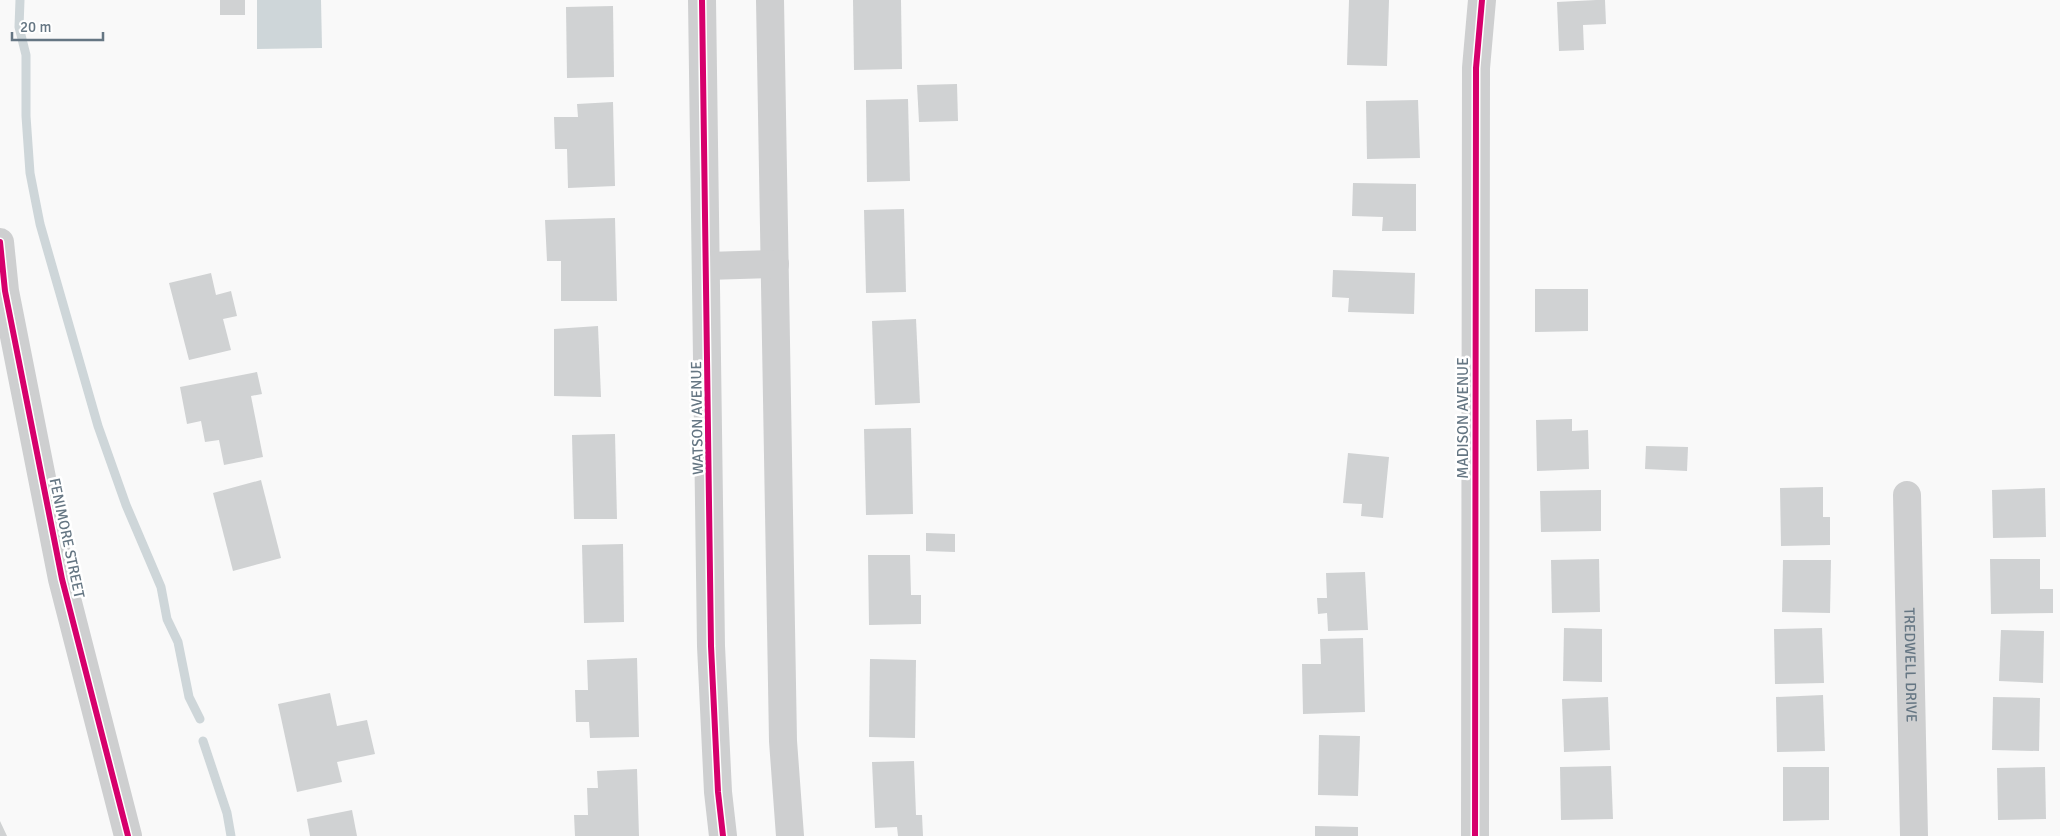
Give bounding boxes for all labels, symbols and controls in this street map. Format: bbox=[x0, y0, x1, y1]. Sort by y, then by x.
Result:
scale bar bbox=[12, 10, 104, 42]
text: 20 m bbox=[20, 18, 51, 36]
street label: MADISON AVENUE bbox=[1454, 357, 1472, 479]
street label: WATSON AVENUE bbox=[687, 361, 707, 475]
street label: FENIMORE STREET bbox=[45, 476, 89, 600]
street label: TREDWELL DRIVE bbox=[1900, 607, 1921, 723]

